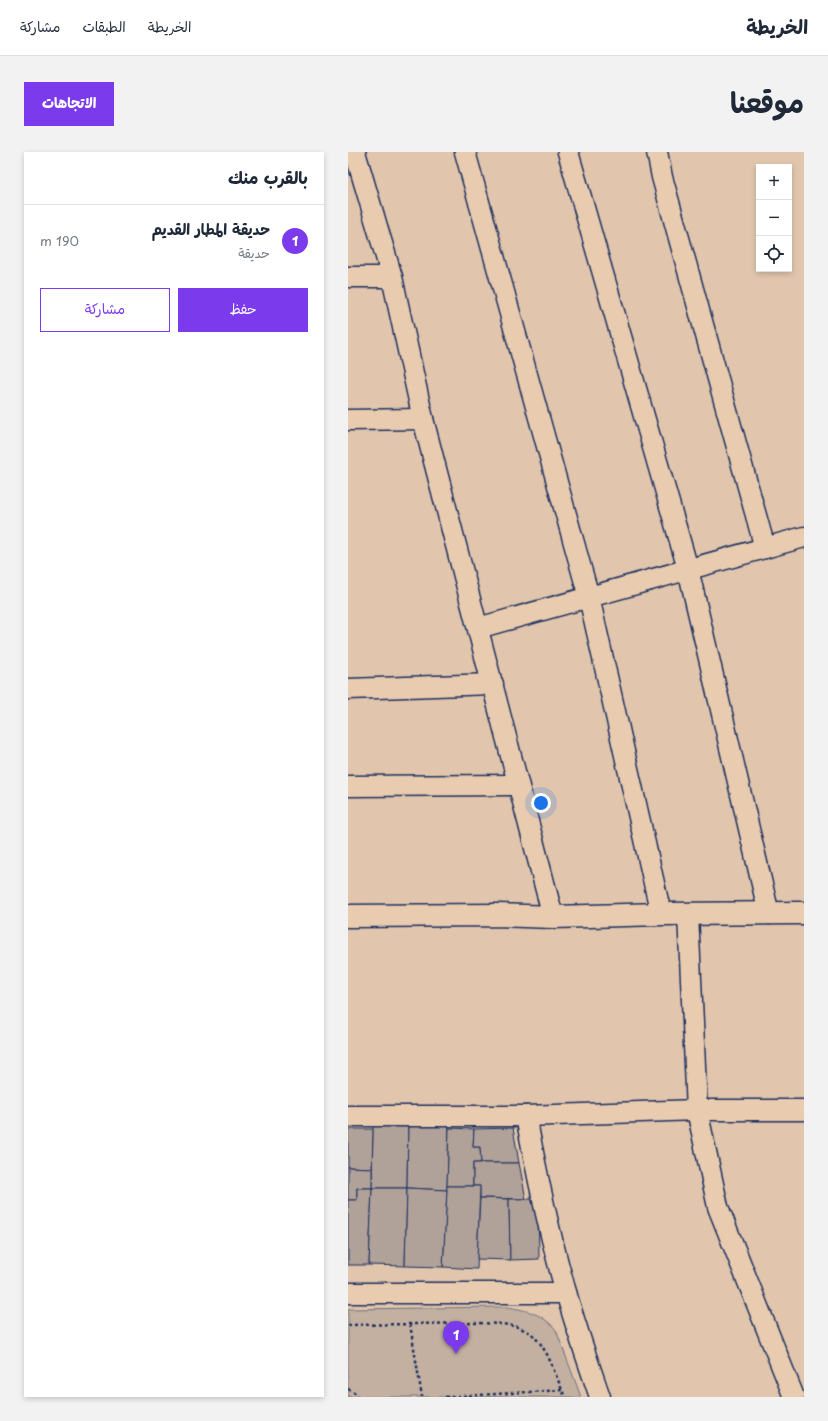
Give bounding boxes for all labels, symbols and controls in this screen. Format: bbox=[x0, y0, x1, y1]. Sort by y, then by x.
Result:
text: الخريطة bbox=[746, 12, 808, 40]
text: مشاركة bbox=[20, 16, 60, 37]
text: الطبقات bbox=[82, 16, 126, 37]
text: الخريطة bbox=[148, 16, 191, 37]
text: موقعنا bbox=[730, 80, 804, 123]
button: الاتجاهات bbox=[24, 82, 114, 126]
text: بالقرب منك bbox=[228, 164, 308, 190]
map controls bbox=[756, 164, 792, 272]
button: + bbox=[756, 164, 792, 200]
button: − bbox=[756, 200, 792, 236]
text: حديقة المطار القديم bbox=[152, 217, 270, 240]
text: 190 m bbox=[40, 231, 79, 250]
text: 1 bbox=[292, 231, 298, 250]
button: locate bbox=[756, 236, 792, 272]
text: حديقة bbox=[238, 243, 270, 262]
button: مشاركة bbox=[40, 288, 170, 332]
button: حفظ bbox=[178, 288, 308, 332]
your location bbox=[531, 793, 551, 813]
pin: 1 bbox=[443, 1321, 469, 1354]

